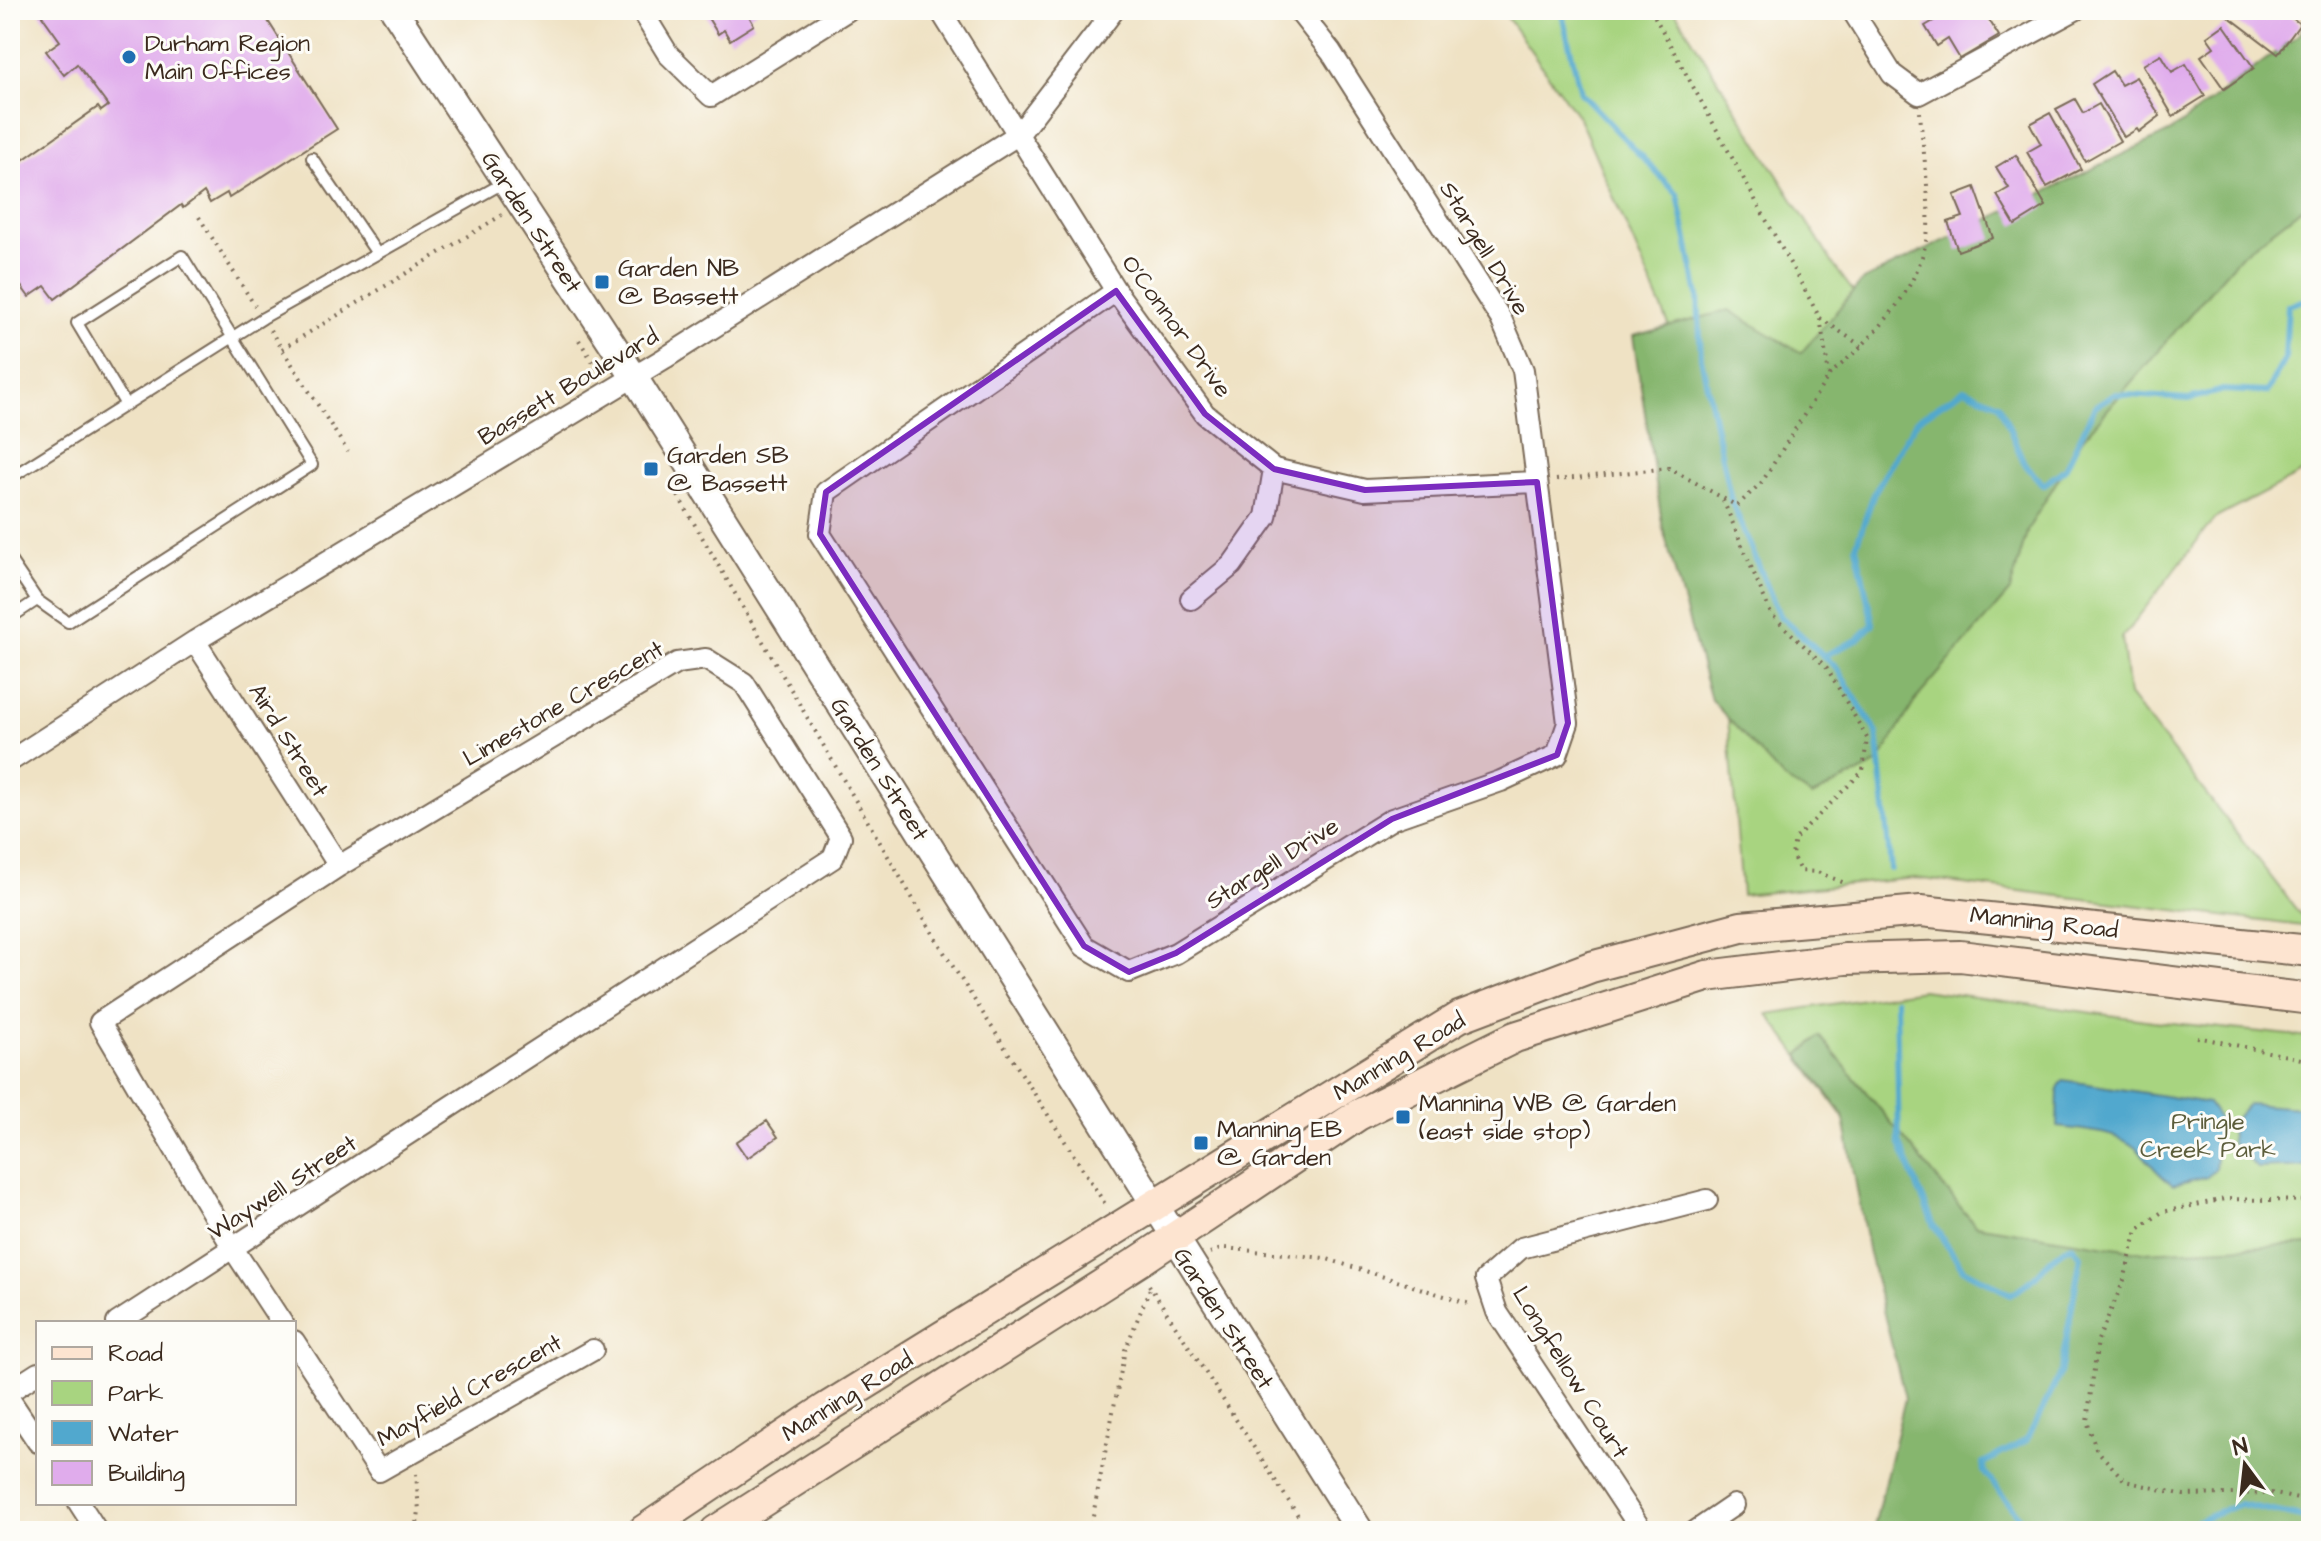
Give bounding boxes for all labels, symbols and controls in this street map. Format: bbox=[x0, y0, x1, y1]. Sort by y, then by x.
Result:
place label: Durham Region Main Offices bbox=[145, 27, 310, 89]
marker: Durham Region Main Offices bbox=[120, 48, 138, 66]
street label: Garden Street bbox=[473, 145, 590, 300]
street label: Stargell Drive bbox=[1430, 175, 1538, 322]
street label: O'Connor Drive bbox=[1113, 248, 1240, 405]
place label: Garden NB @ Bassett bbox=[618, 252, 739, 314]
marker: Garden NB @ Bassett bbox=[593, 273, 611, 291]
street label: Bassett Boulevard bbox=[472, 319, 665, 454]
place label: Garden SB @ Bassett bbox=[667, 439, 788, 501]
marker: Garden SB @ Bassett bbox=[642, 460, 660, 478]
street label: Limestone Crescent bbox=[457, 632, 671, 775]
street label: Aird Street bbox=[240, 677, 337, 804]
street label: Garden Street bbox=[822, 691, 937, 848]
street label: Stargell Drive bbox=[1200, 809, 1346, 919]
street label: Manning Road bbox=[1968, 898, 2120, 949]
street label: Manning Road bbox=[1327, 1004, 1473, 1111]
place label: Manning WB @ Garden (east side stop) bbox=[1419, 1087, 1676, 1149]
park label: Pringle Creek Park bbox=[2140, 1105, 2276, 1167]
marker: Manning WB @ Garden (east side stop) bbox=[1394, 1108, 1412, 1126]
place label: Manning EB @ Garden bbox=[1217, 1113, 1342, 1175]
street label: Waywell Street bbox=[201, 1127, 365, 1250]
marker: Manning EB @ Garden bbox=[1192, 1134, 1210, 1152]
street label: Garden Street bbox=[1165, 1241, 1282, 1396]
street label: Longfellow Court bbox=[1503, 1280, 1637, 1466]
legend bbox=[36, 1321, 296, 1505]
street label: Mayfield Crescent bbox=[371, 1326, 569, 1457]
text: Road bbox=[108, 1337, 163, 1371]
street label: Manning Road bbox=[775, 1343, 920, 1452]
text: Park bbox=[108, 1377, 164, 1411]
text: Water bbox=[108, 1417, 179, 1451]
north arrow bbox=[2205, 1425, 2285, 1505]
text: N bbox=[2230, 1430, 2251, 1464]
text: Building bbox=[108, 1457, 185, 1492]

